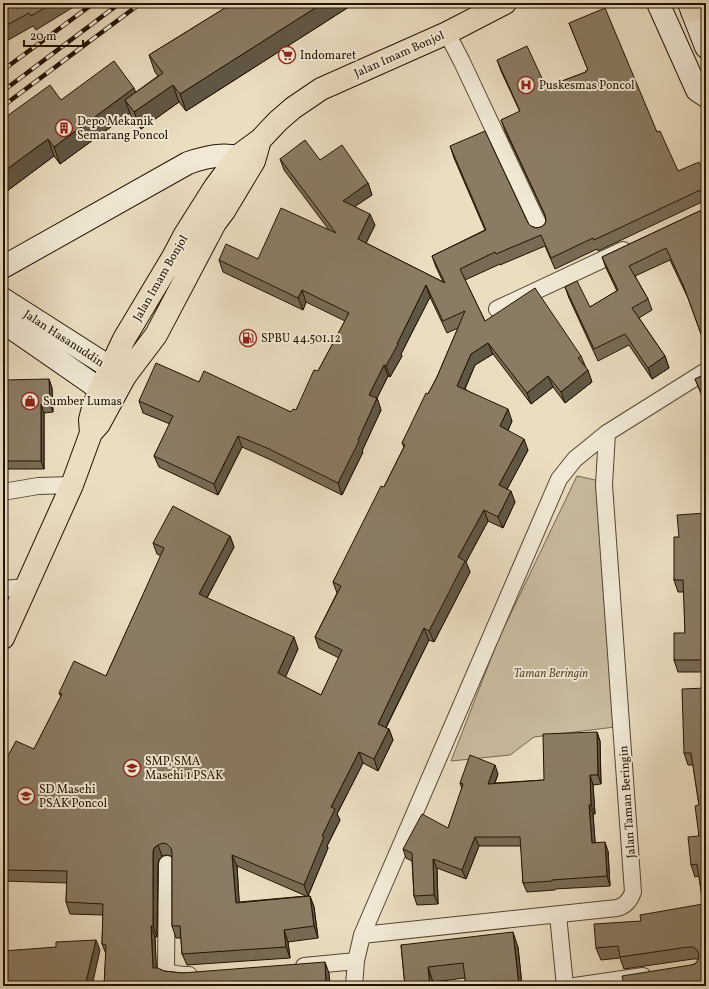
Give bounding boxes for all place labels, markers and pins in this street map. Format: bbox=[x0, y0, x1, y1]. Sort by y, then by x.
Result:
supermarket icon: Indomaret bbox=[277, 45, 297, 65]
place label: Indomaret bbox=[300, 48, 356, 64]
hospital icon: Puskesmas Poncol bbox=[516, 75, 536, 95]
place label: Puskesmas Poncol bbox=[539, 78, 635, 94]
place label: Depo Mekanik Semarang Poncol bbox=[77, 114, 169, 144]
building icon: Depo Mekanik Semarang Poncol bbox=[54, 118, 74, 138]
fuel station icon: SPBU 44.501.12 bbox=[238, 328, 258, 348]
place label: SPBU 44.501.12 bbox=[261, 331, 341, 347]
shop icon: Sumber Lumas bbox=[20, 391, 40, 411]
place label: Sumber Lumas bbox=[43, 394, 122, 410]
place label: SMP, SMA Masehi 1 PSAK bbox=[145, 754, 223, 784]
school or university icon: SMP, SMA Masehi 1 PSAK bbox=[122, 758, 142, 778]
place label: SD Masehi PSAK Poncol bbox=[39, 782, 107, 812]
school or university icon: SD Masehi PSAK Poncol bbox=[16, 786, 36, 806]

